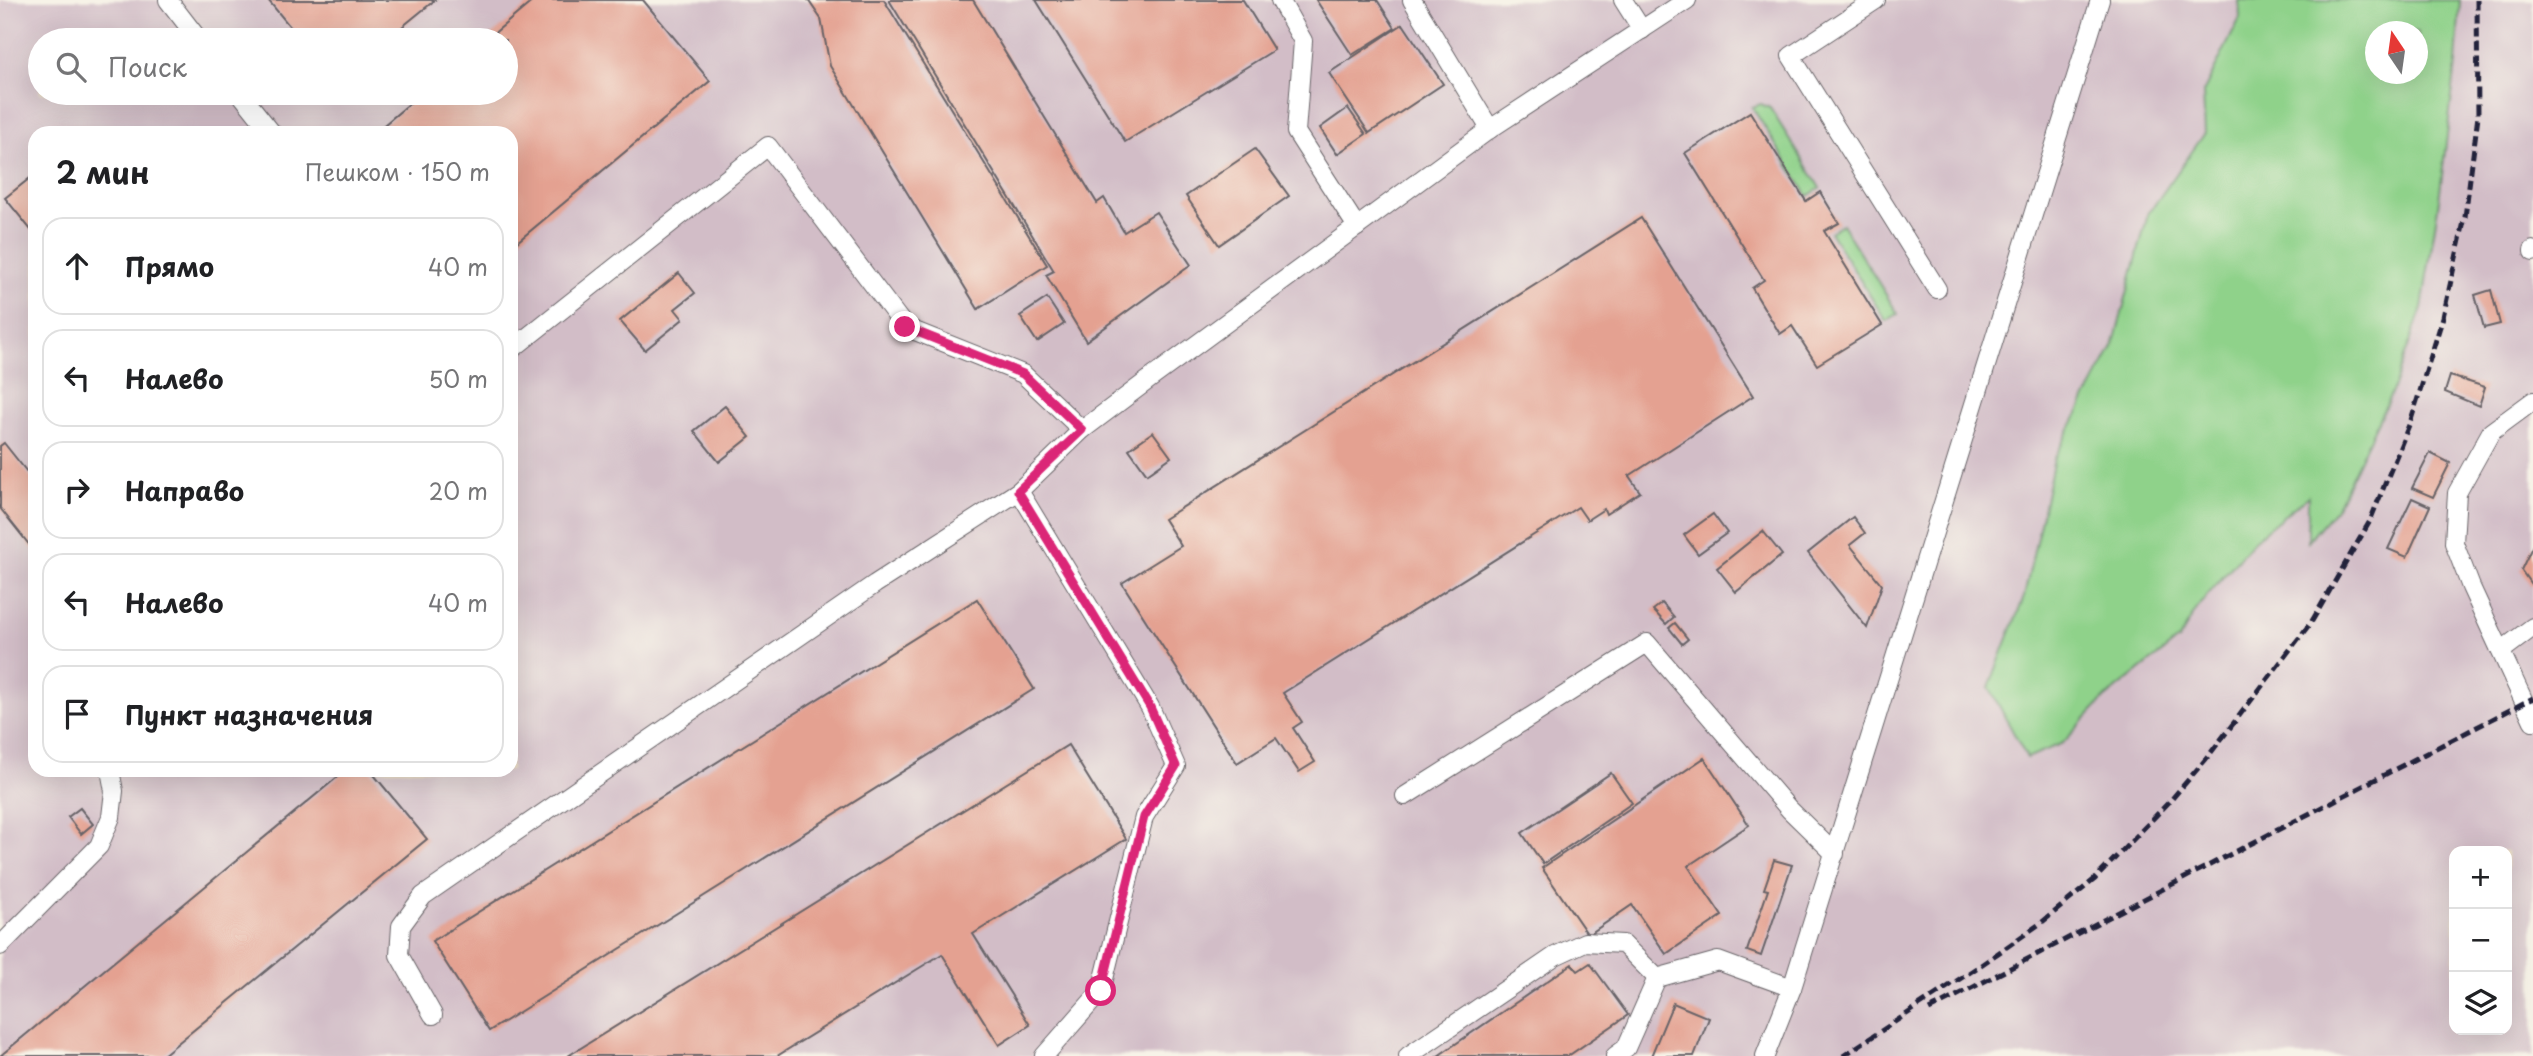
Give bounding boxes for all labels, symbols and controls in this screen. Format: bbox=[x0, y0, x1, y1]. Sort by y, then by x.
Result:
north arrow bbox=[2365, 21, 2428, 84]
search box bbox=[28, 28, 518, 105]
text: Поиск bbox=[108, 47, 187, 86]
icon: search bbox=[52, 48, 90, 86]
text: 2 мин bbox=[56, 149, 150, 194]
text: Пешком · 150 m bbox=[305, 154, 490, 189]
icon: ahead bbox=[58, 247, 96, 285]
text: Прямо bbox=[125, 247, 214, 286]
text: 40 m bbox=[428, 249, 488, 284]
route end bbox=[889, 311, 920, 342]
icon: left bbox=[58, 359, 96, 397]
text: Налево bbox=[125, 359, 223, 398]
text: 50 m bbox=[428, 361, 488, 396]
icon: right bbox=[58, 471, 96, 509]
text: Направо bbox=[125, 471, 244, 510]
text: 20 m bbox=[429, 473, 488, 508]
icon: left bbox=[58, 583, 96, 621]
text: Налево bbox=[125, 583, 223, 622]
text: 40 m bbox=[428, 585, 488, 620]
icon: arrive bbox=[58, 695, 96, 733]
text: Пункт назначения bbox=[125, 695, 373, 734]
map controls bbox=[2449, 846, 2512, 1035]
button: + bbox=[2449, 846, 2512, 909]
button: − bbox=[2449, 909, 2512, 972]
button: layers bbox=[2449, 972, 2512, 1035]
route start bbox=[1085, 975, 1116, 1006]

